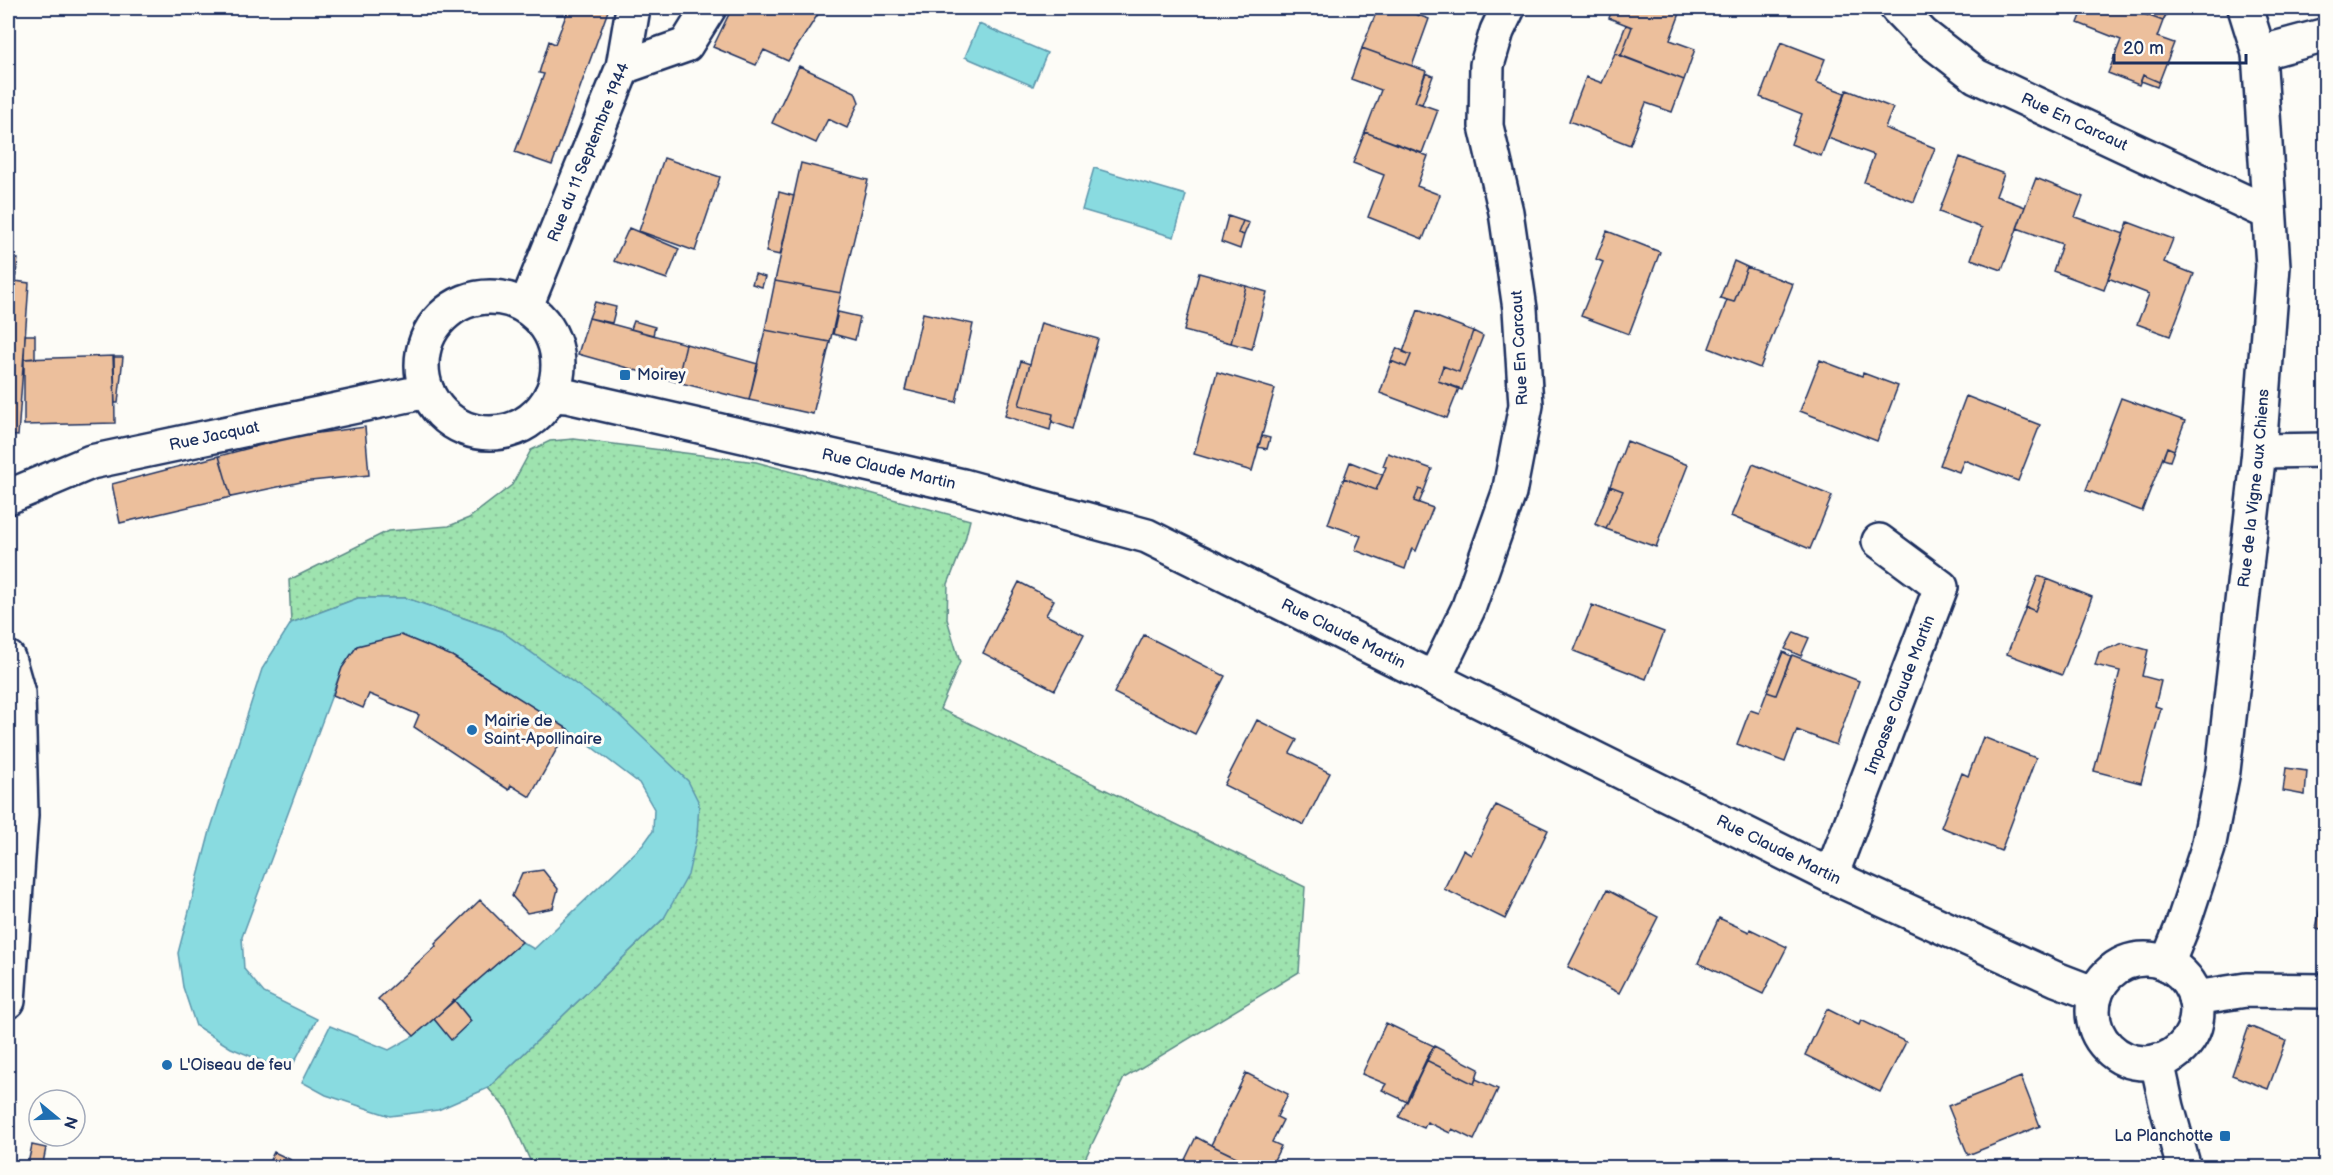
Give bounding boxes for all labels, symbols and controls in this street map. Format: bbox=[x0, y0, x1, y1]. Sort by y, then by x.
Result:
scale bar bbox=[2114, 27, 2246, 65]
text: 20 m bbox=[2123, 38, 2164, 59]
street label: Rue du 11 Septembre 1944 bbox=[544, 60, 633, 245]
street label: Rue En Carcaut bbox=[2018, 89, 2131, 155]
street label: Rue En Carcaut bbox=[1507, 290, 1533, 406]
place label: Moirey bbox=[637, 366, 686, 385]
marker: Moirey bbox=[618, 368, 632, 382]
street label: Rue de la Vigne aux Chiens bbox=[2234, 388, 2273, 589]
street label: Rue Jacquat bbox=[168, 417, 261, 455]
street label: Rue Claude Martin bbox=[820, 445, 957, 494]
street label: Rue Claude Martin bbox=[1278, 595, 1409, 672]
street label: Impasse Claude Martin bbox=[1861, 613, 1939, 777]
place label: Mairie de Saint-Apollinaire bbox=[484, 712, 602, 749]
marker: Mairie de Saint-Apollinaire bbox=[465, 723, 479, 737]
street label: Rue Claude Martin bbox=[1713, 811, 1844, 889]
place label: L'Oiseau de feu bbox=[179, 1056, 292, 1075]
marker: L'Oiseau de feu bbox=[160, 1058, 174, 1072]
north arrow bbox=[27, 1088, 87, 1148]
text: N bbox=[59, 1114, 81, 1131]
place label: La Planchotte bbox=[2114, 1127, 2213, 1146]
marker: La Planchotte bbox=[2218, 1129, 2232, 1143]

